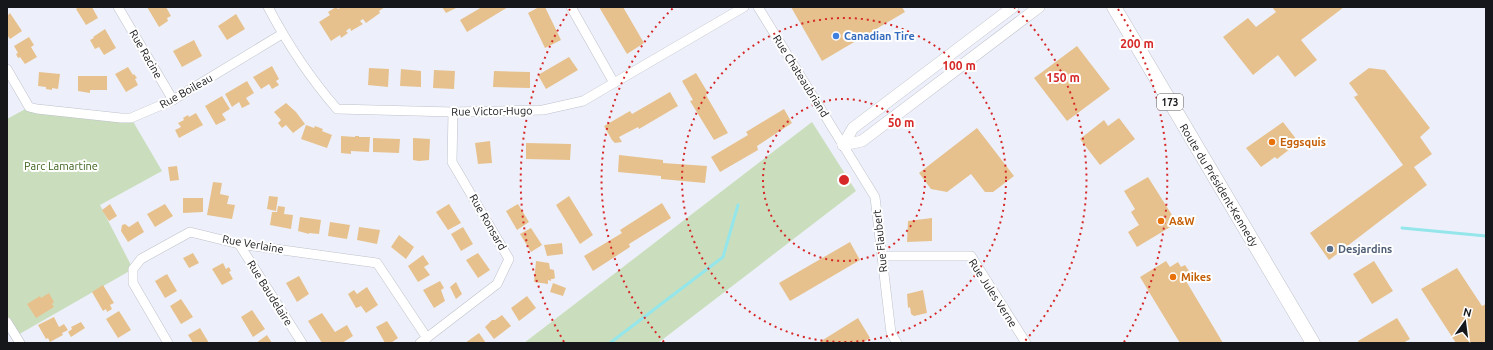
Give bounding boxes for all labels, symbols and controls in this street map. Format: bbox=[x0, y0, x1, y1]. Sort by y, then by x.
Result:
street label: Rue Racine bbox=[127, 27, 165, 81]
place label: Canadian Tire bbox=[844, 30, 915, 42]
marker: Canadian Tire bbox=[831, 31, 841, 41]
street label: Rue Chateaubriand bbox=[771, 33, 831, 119]
text: 200 m bbox=[1120, 37, 1154, 50]
text: 100 m bbox=[942, 59, 976, 72]
text: 150 m bbox=[1046, 71, 1080, 84]
street label: Rue Boileau bbox=[157, 72, 215, 110]
road number: 173 bbox=[1157, 94, 1183, 110]
street label: Rue Victor-Hugo bbox=[451, 104, 533, 118]
text: 50 m bbox=[888, 116, 914, 129]
street label: Route du Président-Kennedy bbox=[1178, 122, 1261, 249]
place label: Eggsquis bbox=[1280, 136, 1326, 148]
marker: Eggsquis bbox=[1267, 137, 1277, 147]
park label: Parc Lamartine bbox=[24, 160, 98, 172]
centre of rings bbox=[837, 173, 851, 187]
street label: Rue Ronsard bbox=[467, 192, 509, 252]
street label: Rue Flaubert bbox=[871, 208, 889, 273]
place label: A&W bbox=[1169, 215, 1195, 227]
marker: A&W bbox=[1156, 216, 1166, 226]
street label: Rue Verlaine bbox=[221, 233, 285, 255]
place label: Desjardins bbox=[1338, 243, 1392, 255]
marker: Desjardins bbox=[1325, 244, 1335, 254]
street label: Rue Jules Verne bbox=[966, 257, 1020, 329]
street label: Rue Baudelaire bbox=[245, 258, 295, 328]
place label: Mikes bbox=[1181, 271, 1211, 283]
marker: Mikes bbox=[1168, 272, 1178, 282]
north arrow bbox=[1445, 302, 1485, 342]
text: N bbox=[1462, 305, 1473, 319]

